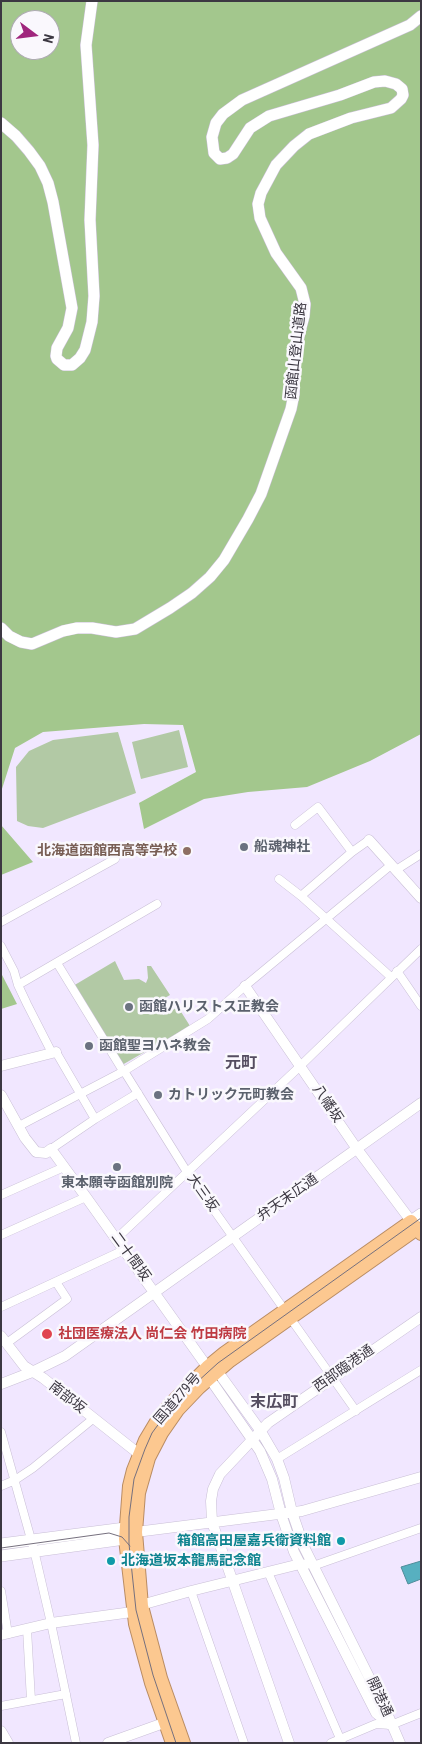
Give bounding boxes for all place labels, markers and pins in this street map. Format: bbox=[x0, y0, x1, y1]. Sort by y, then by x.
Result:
place label: 船魂神社 bbox=[254, 839, 310, 855]
marker: 船魂神社 bbox=[238, 841, 250, 853]
place label: 北海道函館西高等学校 bbox=[37, 843, 177, 859]
marker: 北海道函館西高等学校 bbox=[181, 845, 193, 857]
place label: 函館ハリストス正教会 bbox=[139, 999, 279, 1015]
marker: 函館ハリストス正教会 bbox=[123, 1001, 135, 1013]
place label: 函館聖ヨハネ教会 bbox=[99, 1038, 211, 1054]
marker: 函館聖ヨハネ教会 bbox=[83, 1040, 95, 1052]
place label: カトリック元町教会 bbox=[168, 1087, 294, 1103]
marker: カトリック元町教会 bbox=[152, 1089, 164, 1101]
marker: 東本願寺函館別院 bbox=[111, 1161, 123, 1173]
place label: 東本願寺函館別院 bbox=[61, 1175, 173, 1191]
place label: 社団医療法人 尚仁会 竹田病院 bbox=[58, 1326, 246, 1342]
marker: 社団医療法人 尚仁会 竹田病院 bbox=[40, 1327, 54, 1341]
place label: 箱館高田屋嘉兵衛資料館 bbox=[177, 1533, 331, 1549]
marker: 箱館高田屋嘉兵衛資料館 bbox=[335, 1535, 347, 1547]
place label: 北海道坂本龍馬記念館 bbox=[121, 1553, 261, 1569]
marker: 北海道坂本龍馬記念館 bbox=[105, 1555, 117, 1567]

